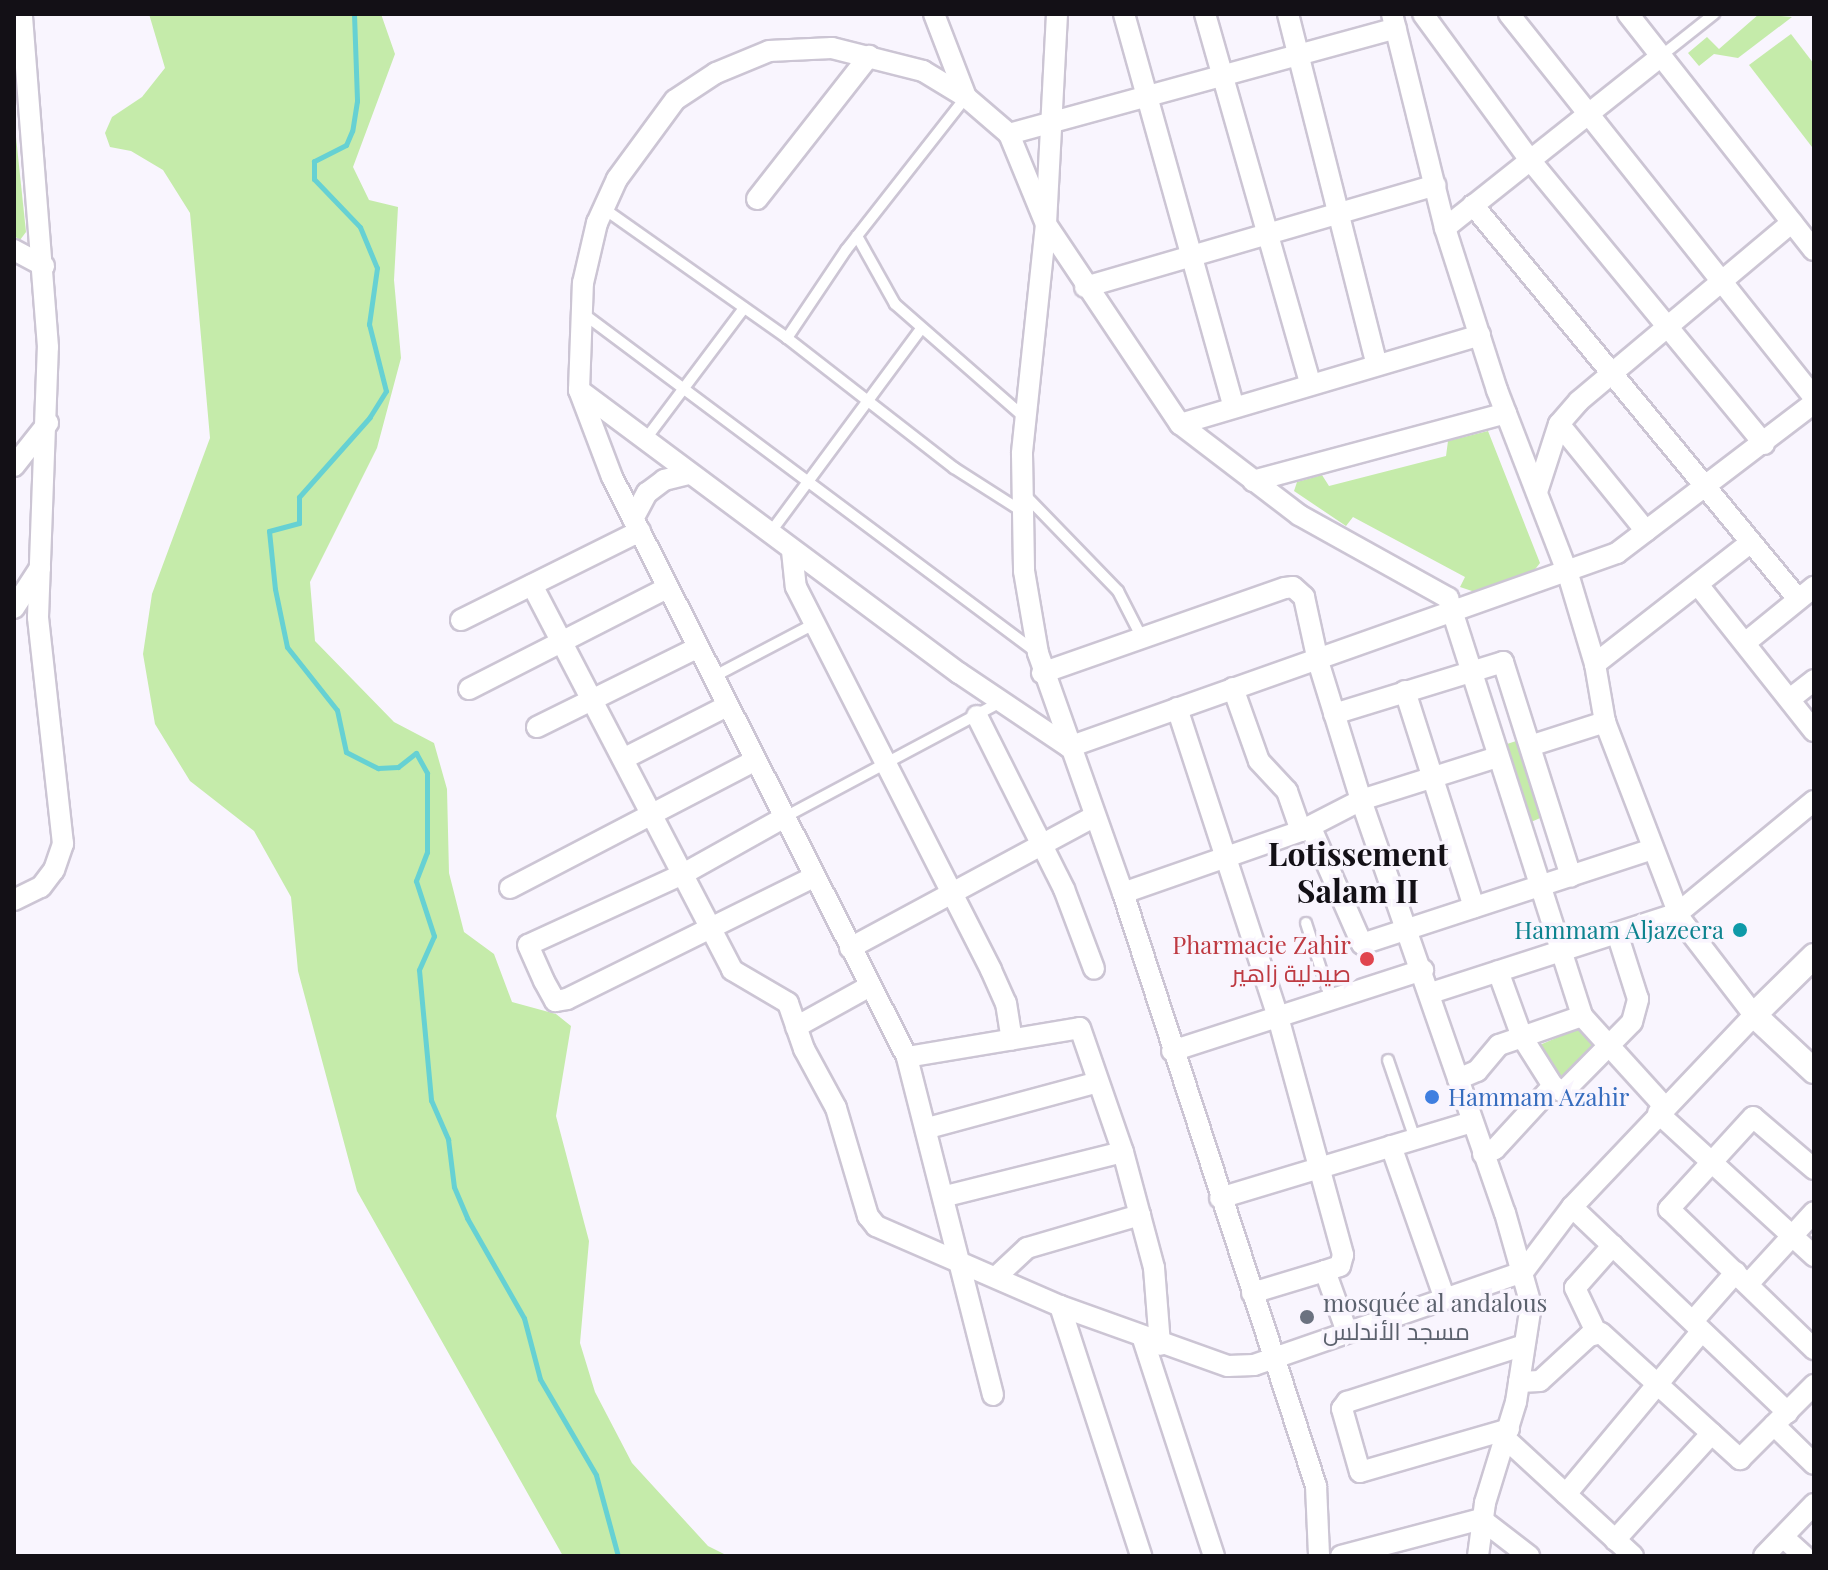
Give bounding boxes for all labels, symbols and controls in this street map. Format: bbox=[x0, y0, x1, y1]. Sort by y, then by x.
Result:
district label: Lotissement Salam II bbox=[1268, 835, 1448, 910]
place label: Hammam Aljazeera bbox=[1513, 916, 1724, 944]
marker: Hammam Aljazeera bbox=[1731, 921, 1749, 939]
place label: Pharmacie Zahir صيدلية زاهير bbox=[1172, 931, 1351, 987]
marker: Pharmacie Zahir صيدلية زاهير bbox=[1358, 950, 1376, 968]
place label: Hammam Azahir bbox=[1448, 1083, 1630, 1111]
marker: Hammam Azahir bbox=[1423, 1088, 1441, 1106]
place label: mosquée al andalous مسجد الأندلس bbox=[1323, 1289, 1547, 1345]
marker: mosquée al andalous مسجد الأندلس bbox=[1298, 1308, 1316, 1326]

